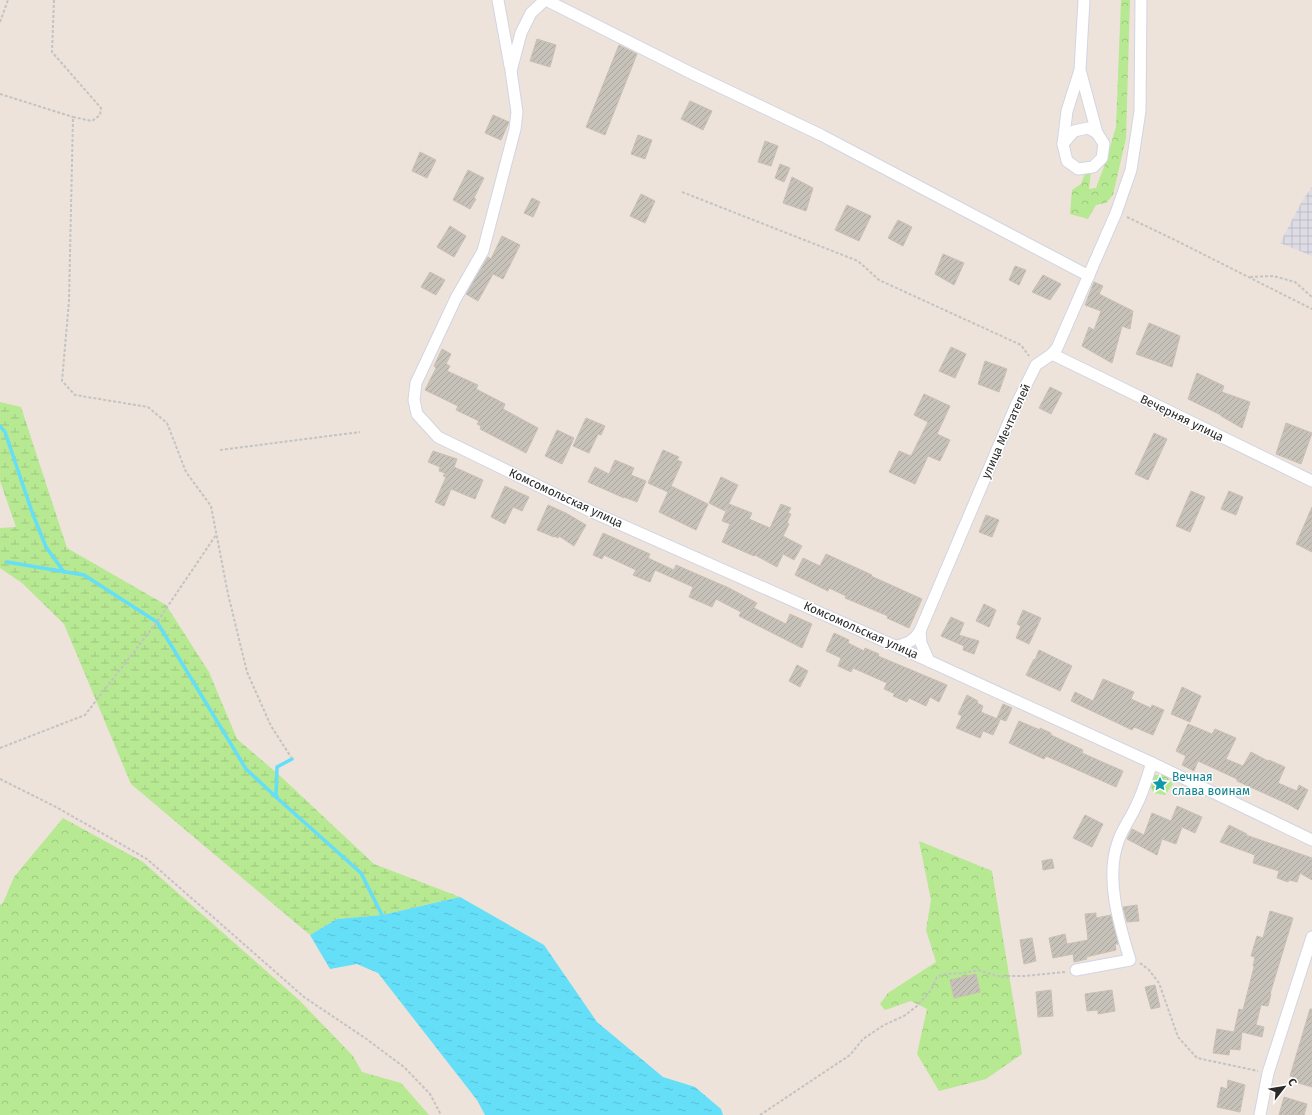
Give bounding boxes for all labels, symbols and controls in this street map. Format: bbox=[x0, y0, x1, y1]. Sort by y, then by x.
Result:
street label: улица Мечтателей bbox=[979, 381, 1033, 481]
street label: Вечерняя улица bbox=[1138, 392, 1226, 444]
street label: Комсомольская улица bbox=[507, 465, 625, 531]
street label: Комсомольская улица bbox=[801, 598, 921, 662]
place label: Вечная слава воинам bbox=[1172, 770, 1250, 798]
place icon: Вечная слава воинам bbox=[1151, 775, 1169, 793]
north arrow bbox=[1264, 1067, 1304, 1107]
text: С bbox=[1285, 1076, 1300, 1089]

